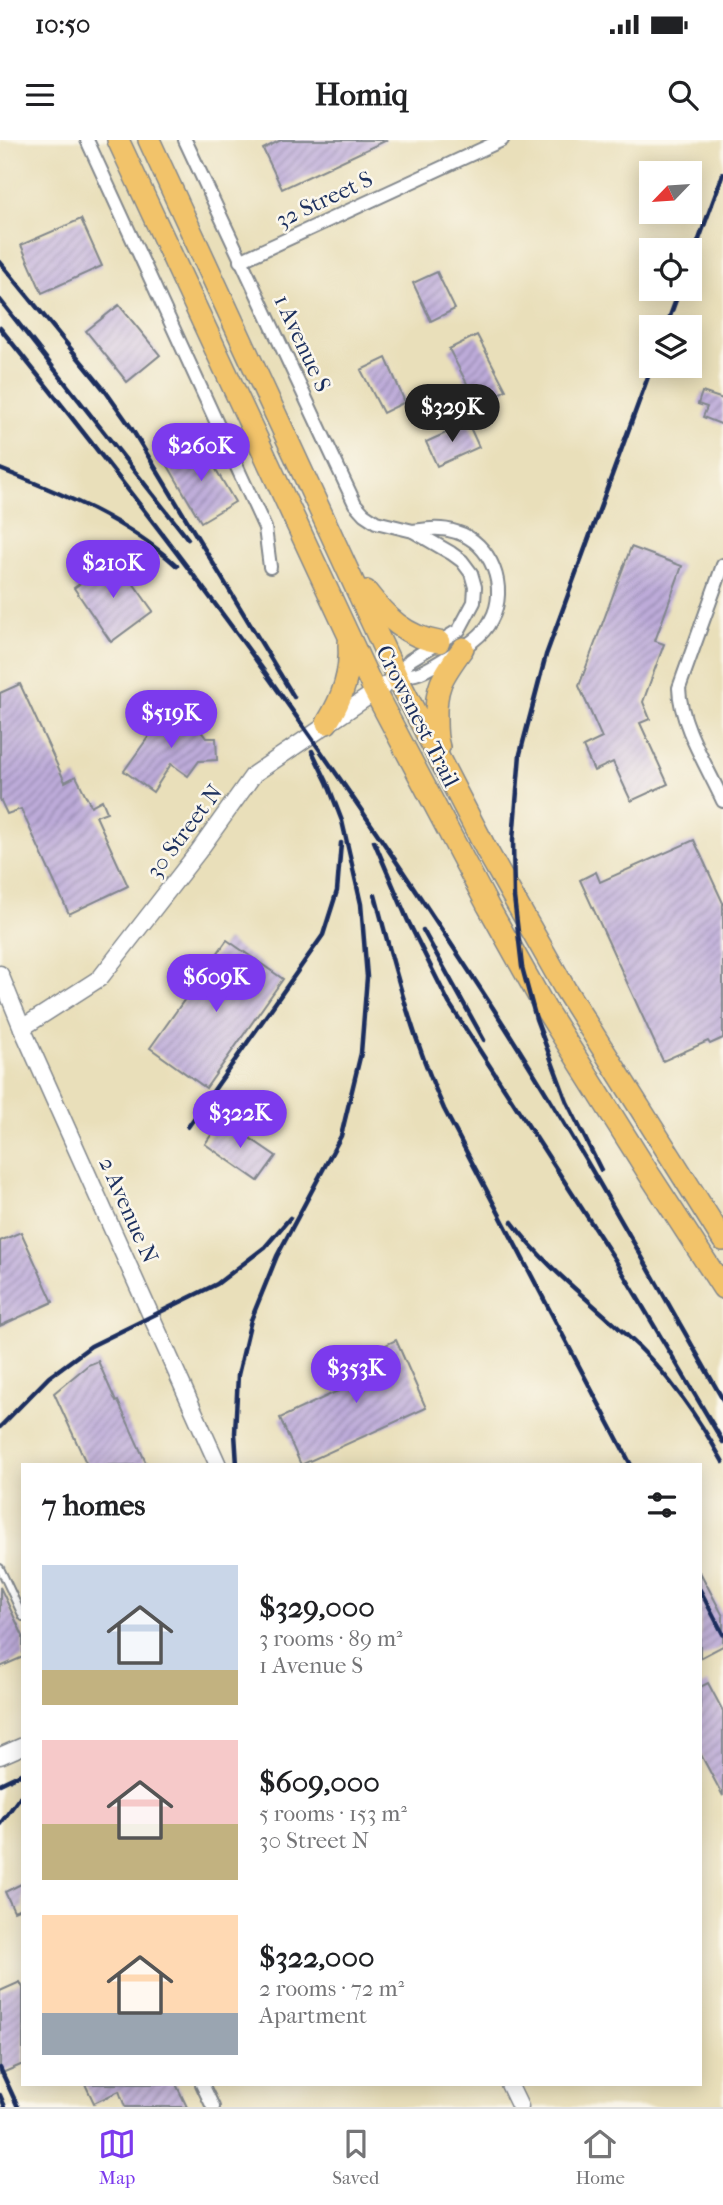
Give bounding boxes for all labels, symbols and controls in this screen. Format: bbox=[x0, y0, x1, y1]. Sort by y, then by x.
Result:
text: 10:50 bbox=[35, 9, 90, 40]
icon: menu bbox=[21, 76, 59, 114]
text: Homiq bbox=[315, 76, 408, 113]
icon: search bbox=[664, 76, 702, 114]
north arrow bbox=[639, 161, 702, 224]
map controls bbox=[639, 161, 702, 378]
street label: 32 Street S bbox=[272, 165, 377, 234]
button: locate bbox=[639, 238, 702, 301]
street label: 1 Avenue S bbox=[268, 290, 337, 396]
button: layers bbox=[639, 315, 702, 378]
pin: $329K bbox=[403, 384, 501, 444]
text: $329K bbox=[421, 393, 483, 420]
pin: $260K bbox=[152, 424, 250, 483]
text: $260K bbox=[168, 432, 234, 459]
pin: $210K bbox=[64, 540, 162, 600]
text: $210K bbox=[82, 549, 144, 576]
street label: Crowsnest Trail bbox=[370, 641, 465, 792]
pin: $519K bbox=[122, 690, 220, 750]
text: $519K bbox=[141, 699, 201, 726]
street label: 30 Street N bbox=[140, 779, 228, 883]
pin: $609K bbox=[167, 954, 265, 1014]
text: $609K bbox=[183, 963, 249, 990]
pin: $322K bbox=[191, 1090, 289, 1150]
text: $322K bbox=[209, 1099, 271, 1126]
street label: 2 Avenue N bbox=[93, 1153, 164, 1267]
pin: $353K bbox=[307, 1346, 405, 1405]
text: $353K bbox=[327, 1354, 385, 1381]
icon: filters bbox=[643, 1486, 681, 1524]
text: 7 homes bbox=[42, 1488, 145, 1523]
text: $329,000 bbox=[259, 1590, 375, 1625]
icon: home bbox=[98, 1593, 182, 1677]
text: 3 rooms · 89 m² bbox=[259, 1625, 403, 1652]
text: 1 Avenue S bbox=[259, 1652, 363, 1679]
text: $609,000 bbox=[259, 1765, 380, 1800]
icon: home bbox=[98, 1768, 182, 1852]
text: 5 rooms · 153 m² bbox=[259, 1800, 407, 1827]
text: 30 Street N bbox=[259, 1827, 369, 1854]
text: $322,000 bbox=[259, 1940, 375, 1975]
icon: home bbox=[98, 1943, 182, 2027]
text: 2 rooms · 72 m² bbox=[259, 1975, 404, 2002]
text: Apartment bbox=[259, 2002, 367, 2029]
tab: Map bbox=[98, 2125, 136, 2189]
tab: Saved bbox=[332, 2125, 379, 2189]
tab: Home bbox=[575, 2125, 625, 2189]

